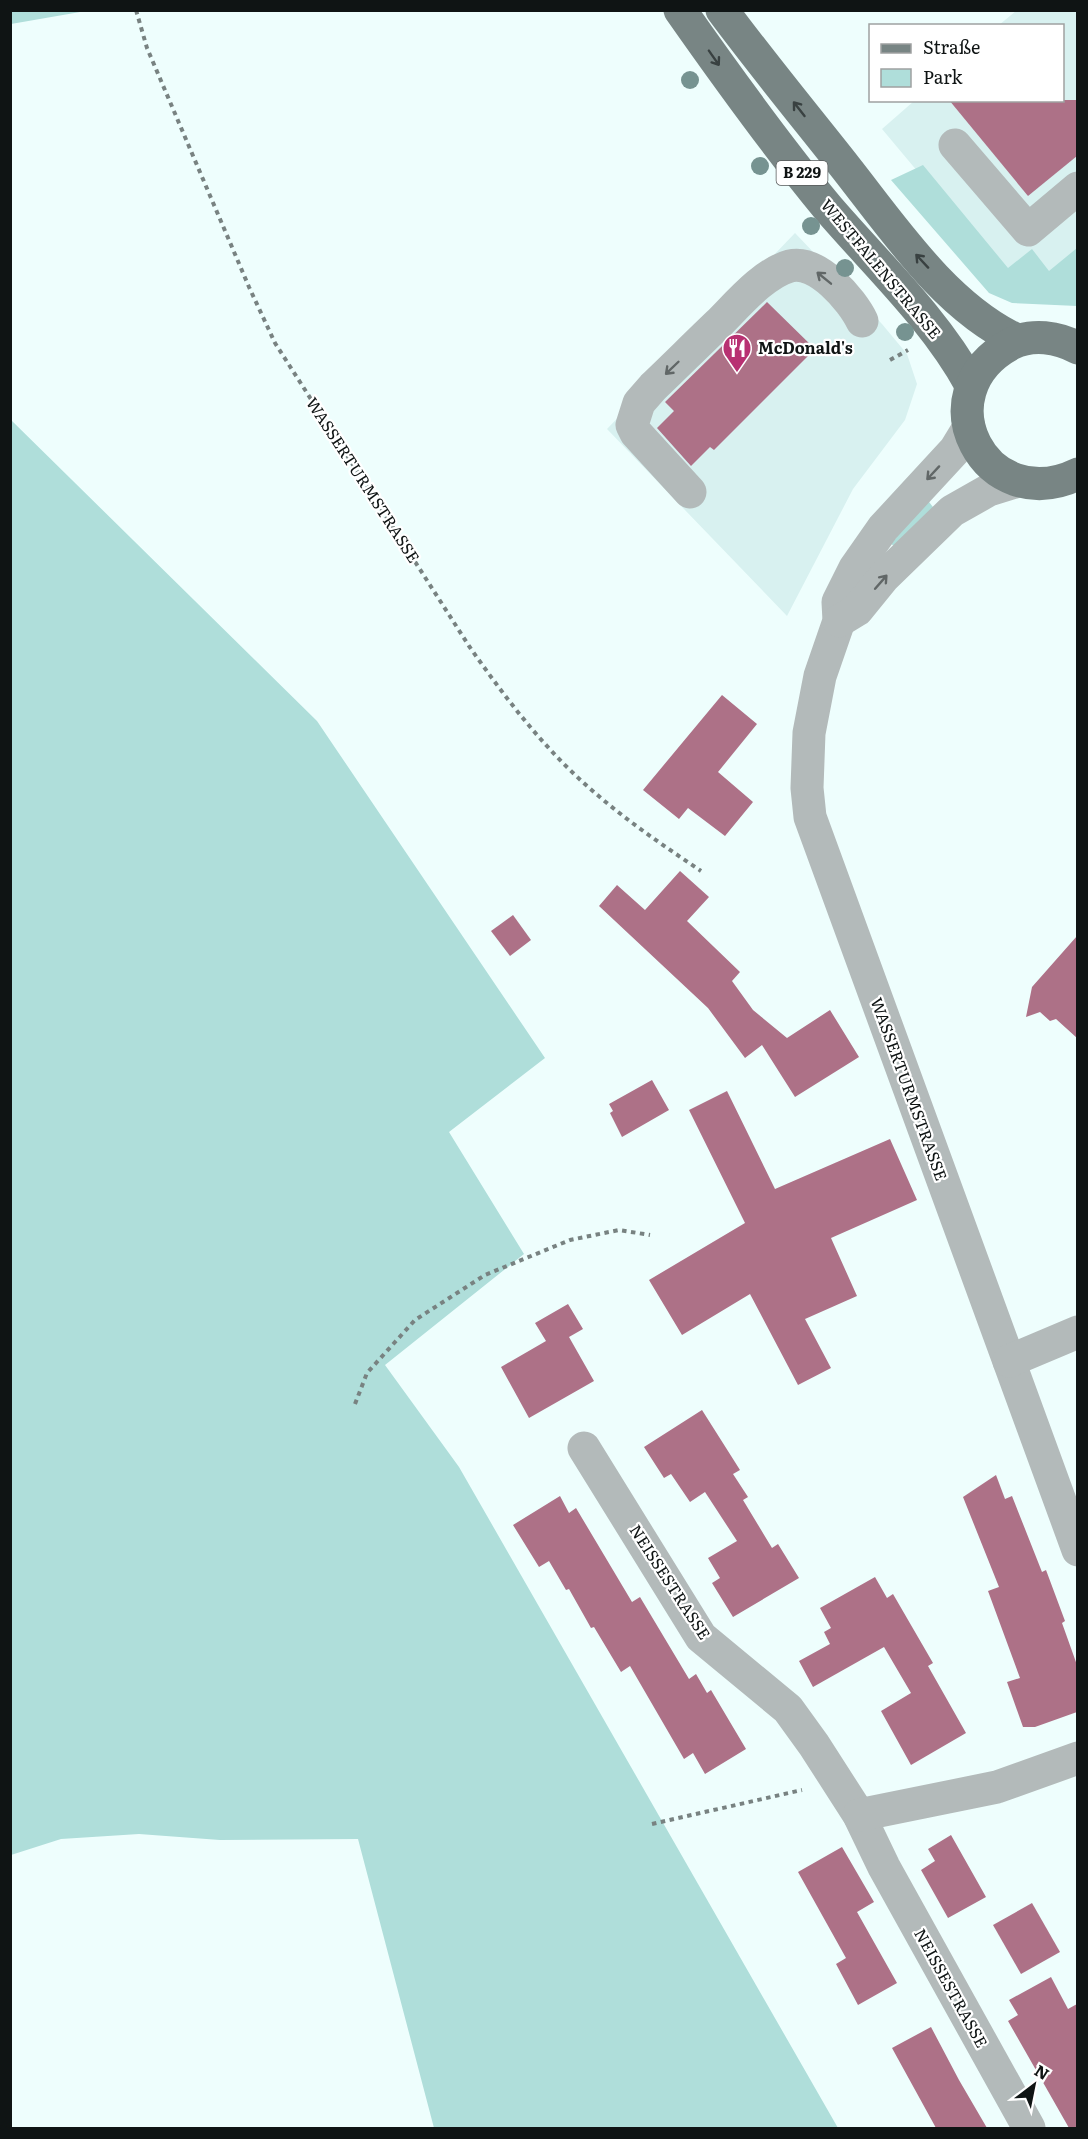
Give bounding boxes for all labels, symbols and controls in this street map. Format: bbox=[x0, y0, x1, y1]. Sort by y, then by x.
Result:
legend bbox=[869, 24, 1064, 102]
text: Straße bbox=[923, 33, 980, 60]
one-way arrow bbox=[708, 50, 720, 66]
text: Park bbox=[923, 63, 964, 90]
one-way arrow bbox=[793, 101, 806, 117]
road number: B 229 bbox=[776, 161, 828, 185]
street label: WESTFALENSTRASSE bbox=[816, 193, 948, 344]
one-way arrow bbox=[915, 254, 929, 269]
one-way arrow bbox=[817, 271, 832, 285]
restaurant icon: McDonald's bbox=[721, 332, 753, 374]
place label: McDonald's bbox=[758, 335, 853, 359]
one-way arrow bbox=[664, 361, 679, 376]
street label: WASSERTURMSTRASSE bbox=[301, 392, 427, 567]
one-way arrow bbox=[926, 466, 941, 481]
one-way arrow bbox=[874, 574, 888, 589]
street label: WASSERTURMSTRASSE bbox=[866, 994, 954, 1184]
street label: NEISSESTRASSE bbox=[625, 1519, 717, 1644]
street label: NEISSESTRASSE bbox=[909, 1923, 995, 2052]
north arrow bbox=[1004, 2055, 1064, 2115]
text: N bbox=[1030, 2058, 1055, 2085]

